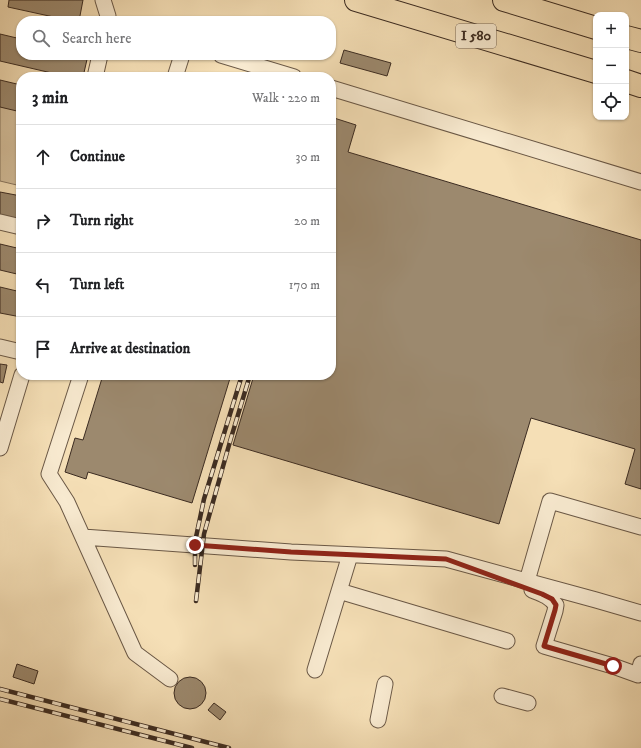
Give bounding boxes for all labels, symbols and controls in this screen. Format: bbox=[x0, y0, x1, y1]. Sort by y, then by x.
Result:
map controls bbox=[593, 12, 629, 120]
button: + bbox=[593, 12, 629, 48]
search box bbox=[16, 16, 336, 60]
road number: I 580 bbox=[456, 24, 496, 48]
icon: search bbox=[30, 27, 52, 49]
text: Search here bbox=[62, 29, 131, 48]
button: − bbox=[593, 48, 629, 84]
button: locate bbox=[593, 84, 629, 120]
text: 3 min bbox=[32, 87, 68, 109]
text: Walk · 220 m bbox=[252, 90, 320, 106]
icon: ahead bbox=[32, 146, 54, 168]
text: Continue bbox=[70, 147, 125, 166]
text: 30 m bbox=[296, 149, 320, 165]
icon: right bbox=[32, 210, 54, 232]
text: Turn right bbox=[70, 211, 133, 230]
text: 20 m bbox=[294, 213, 320, 229]
icon: left bbox=[32, 274, 54, 296]
text: Turn left bbox=[70, 275, 124, 294]
text: 170 m bbox=[289, 277, 320, 293]
icon: arrive bbox=[32, 338, 54, 360]
text: Arrive at destination bbox=[70, 339, 190, 358]
route end bbox=[186, 536, 204, 554]
route start bbox=[604, 657, 622, 675]

